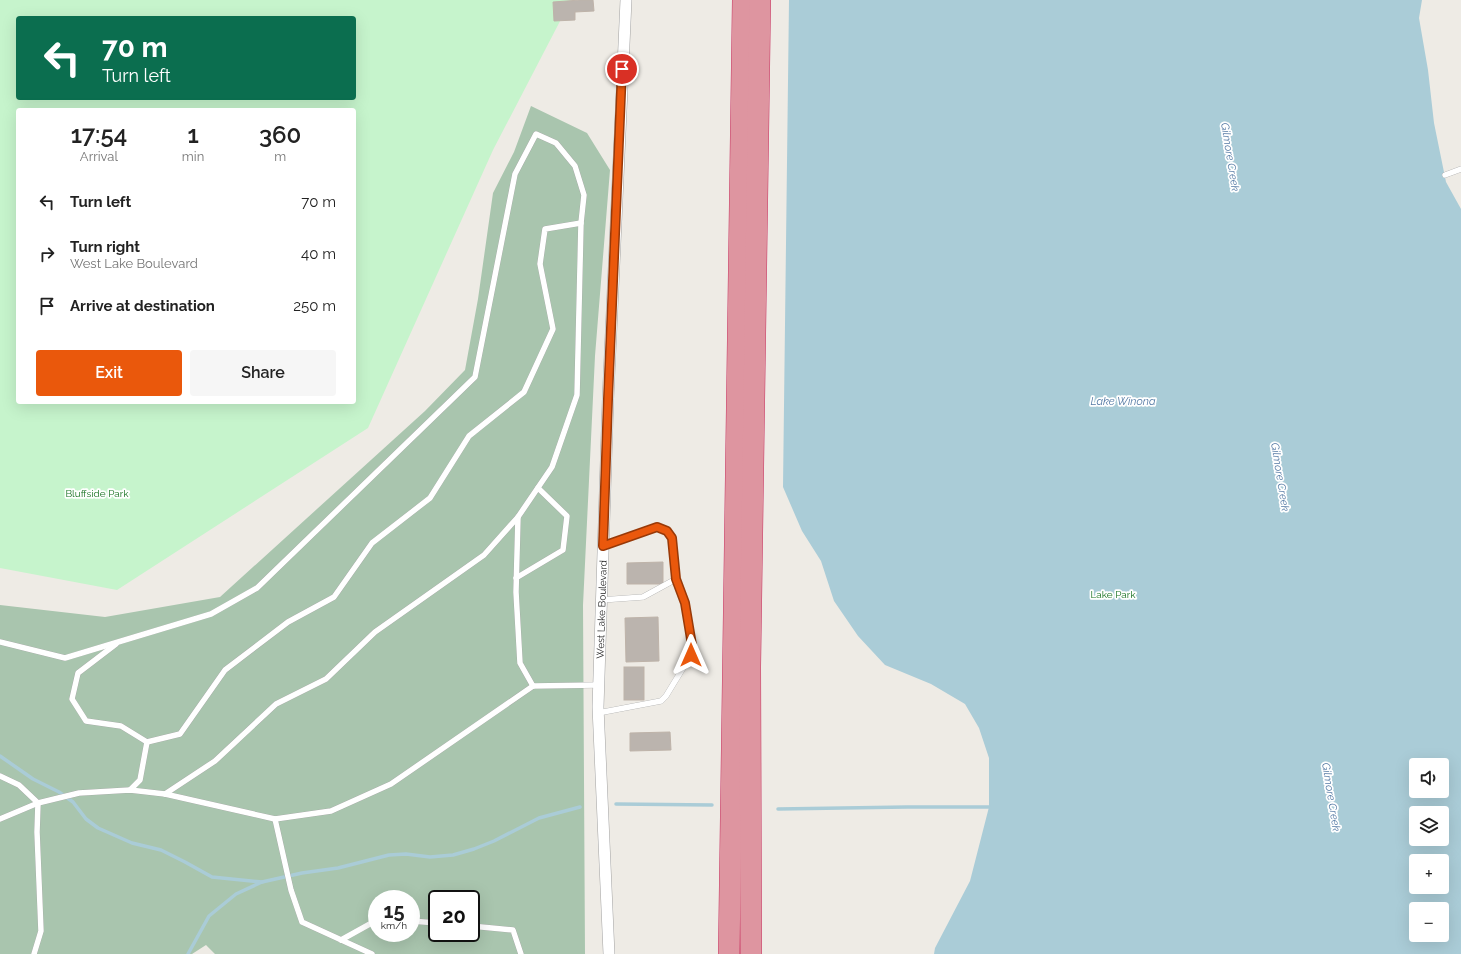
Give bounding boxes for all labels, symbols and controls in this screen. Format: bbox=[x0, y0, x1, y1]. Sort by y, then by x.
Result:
text: 70 m bbox=[102, 31, 168, 64]
icon: left bbox=[36, 32, 88, 84]
pin bbox=[605, 52, 639, 86]
icon: arrive bbox=[611, 58, 633, 80]
text: Turn left bbox=[102, 65, 171, 86]
text: 17:54 bbox=[71, 120, 127, 149]
text: 1 bbox=[187, 120, 199, 149]
text: 360 bbox=[259, 120, 301, 149]
water label: Gilmore Creek bbox=[1218, 122, 1242, 192]
text: Arrival bbox=[80, 149, 118, 164]
text: min bbox=[182, 149, 204, 164]
text: m bbox=[274, 149, 286, 164]
icon: left bbox=[36, 191, 58, 213]
text: Turn left bbox=[70, 193, 131, 211]
text: 70 m bbox=[301, 193, 336, 211]
text: Turn right bbox=[70, 238, 140, 256]
icon: right bbox=[36, 243, 58, 265]
text: 40 m bbox=[301, 245, 336, 263]
text: West Lake Boulevard bbox=[70, 256, 198, 271]
icon: arrive bbox=[36, 295, 58, 317]
text: Arrive at destination bbox=[70, 297, 215, 315]
text: 250 m bbox=[293, 297, 336, 315]
button: Exit bbox=[36, 350, 182, 396]
button: Share bbox=[190, 350, 336, 396]
water label: Lake Winona bbox=[1091, 395, 1156, 408]
water label: Gilmore Creek bbox=[1268, 442, 1292, 512]
park label: Bluffside Park bbox=[65, 488, 129, 499]
street label: West Lake Boulevard bbox=[594, 560, 608, 659]
park label: Lake Park bbox=[1090, 589, 1136, 600]
position arrow bbox=[670, 634, 712, 676]
map controls bbox=[1409, 758, 1449, 942]
button: sound bbox=[1409, 758, 1449, 798]
water label: Gilmore Creek bbox=[1319, 762, 1343, 832]
button: layers bbox=[1409, 806, 1449, 846]
button: + bbox=[1409, 854, 1449, 894]
speed limit sign: 20 bbox=[428, 890, 480, 942]
text: 15 bbox=[384, 899, 404, 923]
button: − bbox=[1409, 902, 1449, 942]
text: km/h bbox=[381, 920, 407, 931]

